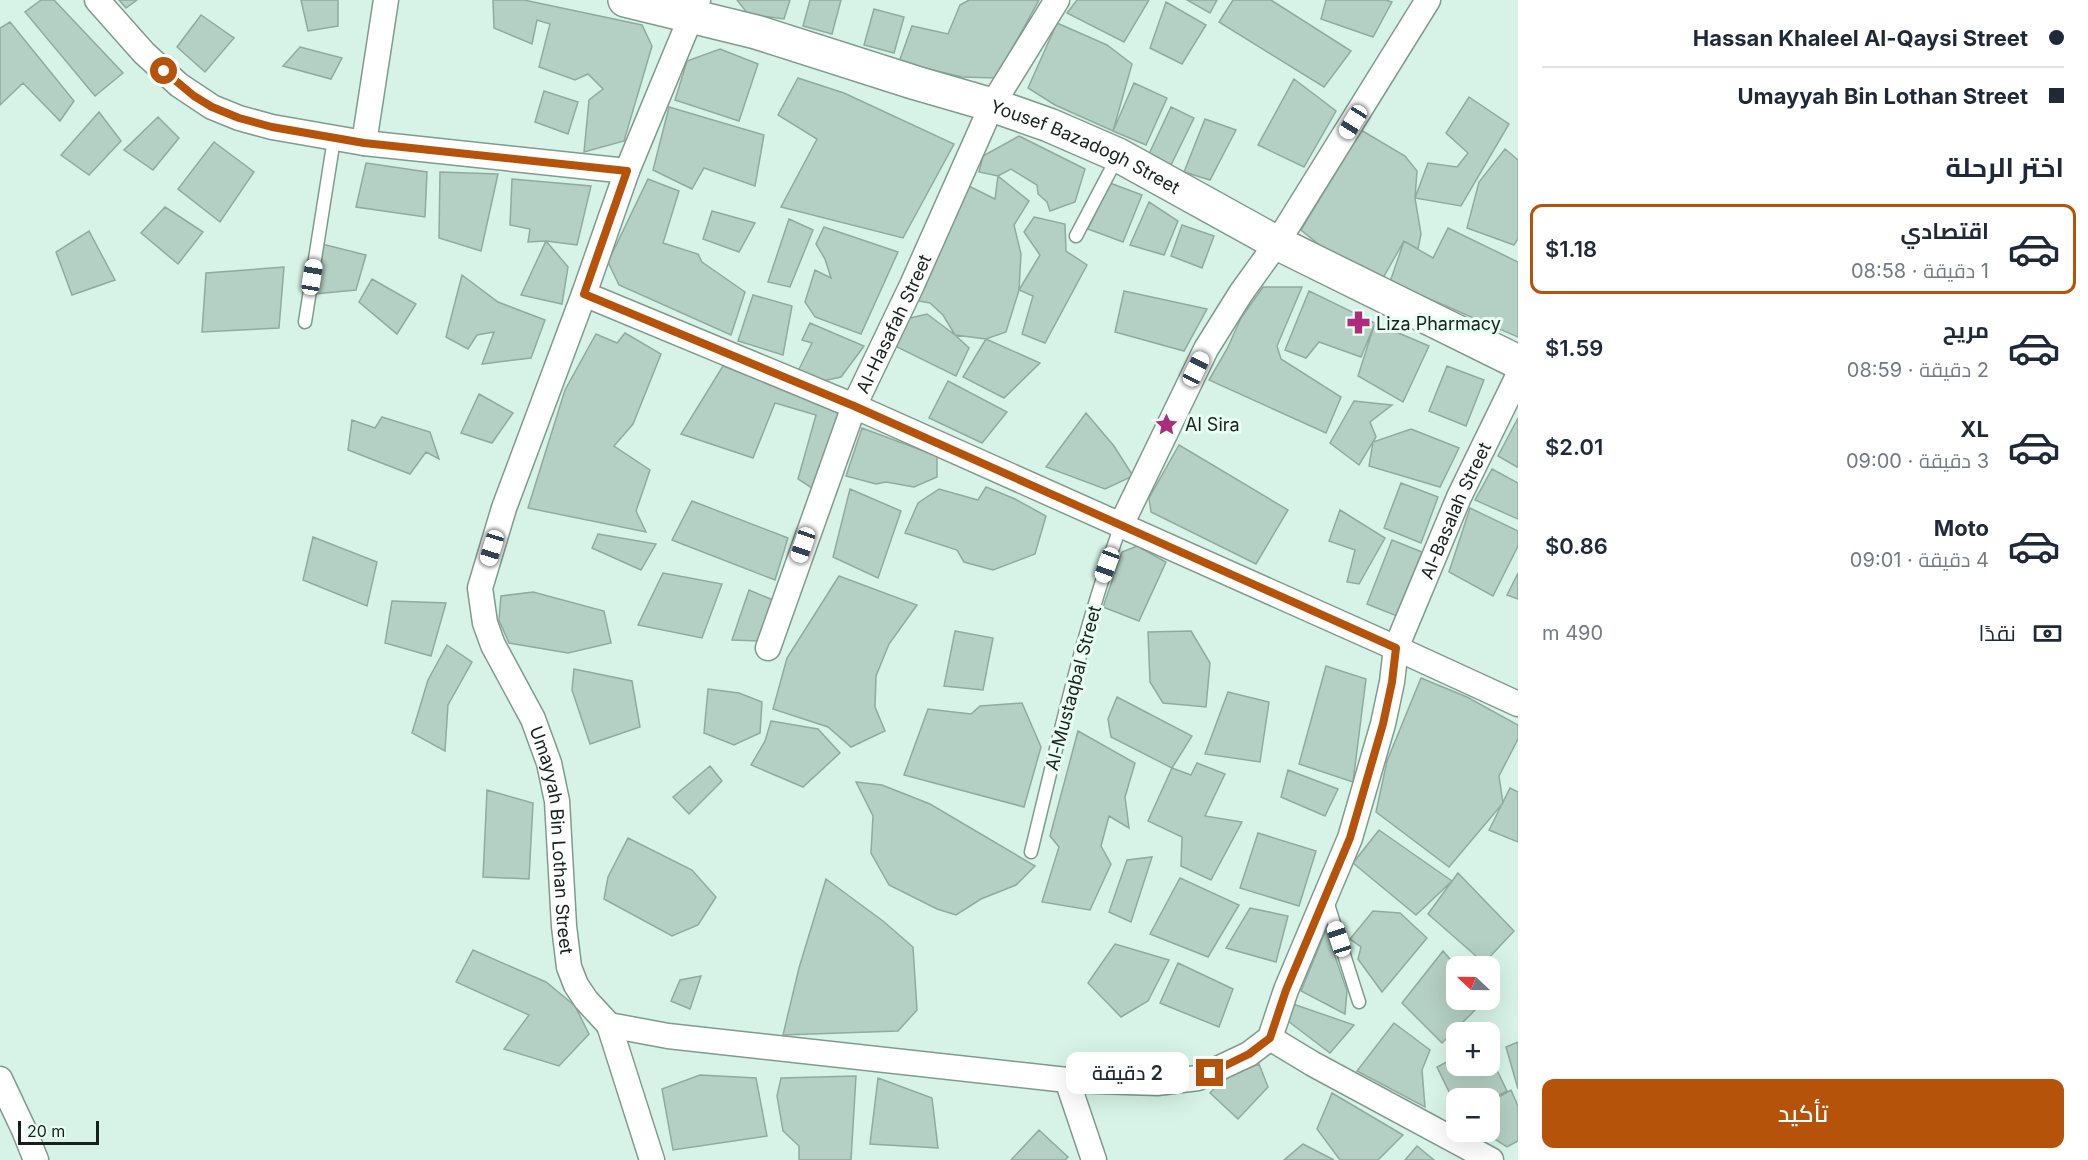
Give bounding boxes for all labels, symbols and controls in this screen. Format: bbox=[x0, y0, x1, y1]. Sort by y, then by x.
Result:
text: Hassan Khaleel Al-Qaysi Street bbox=[1693, 25, 2028, 51]
route start bbox=[150, 57, 177, 84]
text: Umayyah Bin Lothan Street bbox=[1737, 83, 2028, 109]
street label: Yousef Bazadogh Street bbox=[988, 95, 1184, 198]
car bbox=[1336, 102, 1370, 142]
text: اختر الرحلة bbox=[1945, 151, 2064, 184]
text: اقتصادي bbox=[1900, 218, 1989, 244]
icon: car bbox=[2007, 222, 2061, 276]
text: $1.18 bbox=[1545, 236, 1597, 262]
street label: Al-Hasafah Street bbox=[851, 251, 935, 397]
car bbox=[300, 258, 324, 296]
text: 1 دقيقة · 08:58 bbox=[1851, 259, 1989, 283]
pharmacy icon: Liza Pharmacy bbox=[1345, 310, 1371, 336]
place label: Liza Pharmacy bbox=[1376, 313, 1501, 334]
text: مريح bbox=[1943, 317, 1989, 343]
icon: car bbox=[2007, 321, 2061, 375]
text: $1.59 bbox=[1545, 335, 1603, 361]
car bbox=[1180, 349, 1212, 389]
text: 2 دقيقة · 08:59 bbox=[1847, 358, 1989, 382]
place icon: Al Sira bbox=[1154, 411, 1180, 437]
place label: Al Sira bbox=[1185, 414, 1240, 435]
text: XL bbox=[1960, 416, 1989, 442]
icon: car bbox=[2007, 420, 2061, 474]
text: $2.01 bbox=[1545, 434, 1603, 460]
street label: Al-Basalah Street bbox=[1416, 439, 1495, 582]
text: 3 دقيقة · 09:00 bbox=[1846, 449, 1989, 473]
text: Moto bbox=[1934, 515, 1989, 541]
icon: car bbox=[2007, 519, 2061, 573]
car bbox=[789, 525, 817, 565]
car bbox=[478, 528, 506, 568]
text: $0.86 bbox=[1545, 533, 1608, 559]
car bbox=[1092, 545, 1122, 585]
text: 4 دقيقة · 09:01 bbox=[1850, 548, 1989, 572]
street label: Al-Mustaqbal Street bbox=[1041, 603, 1105, 773]
icon: cash bbox=[2031, 617, 2064, 650]
text: نقدًا bbox=[1978, 620, 2016, 646]
text: 490 m bbox=[1542, 621, 1603, 645]
street label: Umayyah Bin Lothan Street bbox=[526, 723, 578, 956]
car bbox=[1325, 919, 1353, 959]
north arrow bbox=[1446, 956, 1500, 1010]
map controls bbox=[1446, 956, 1500, 1142]
button: + bbox=[1446, 1022, 1500, 1076]
callout: 2 دقيقة bbox=[1066, 1052, 1189, 1094]
route end bbox=[1196, 1059, 1223, 1086]
text: 2 دقيقة bbox=[1092, 1061, 1163, 1085]
button: تأكيد bbox=[1542, 1079, 2064, 1148]
button: − bbox=[1446, 1088, 1500, 1142]
scale bar bbox=[18, 1118, 99, 1146]
text: 20 m bbox=[27, 1121, 65, 1141]

